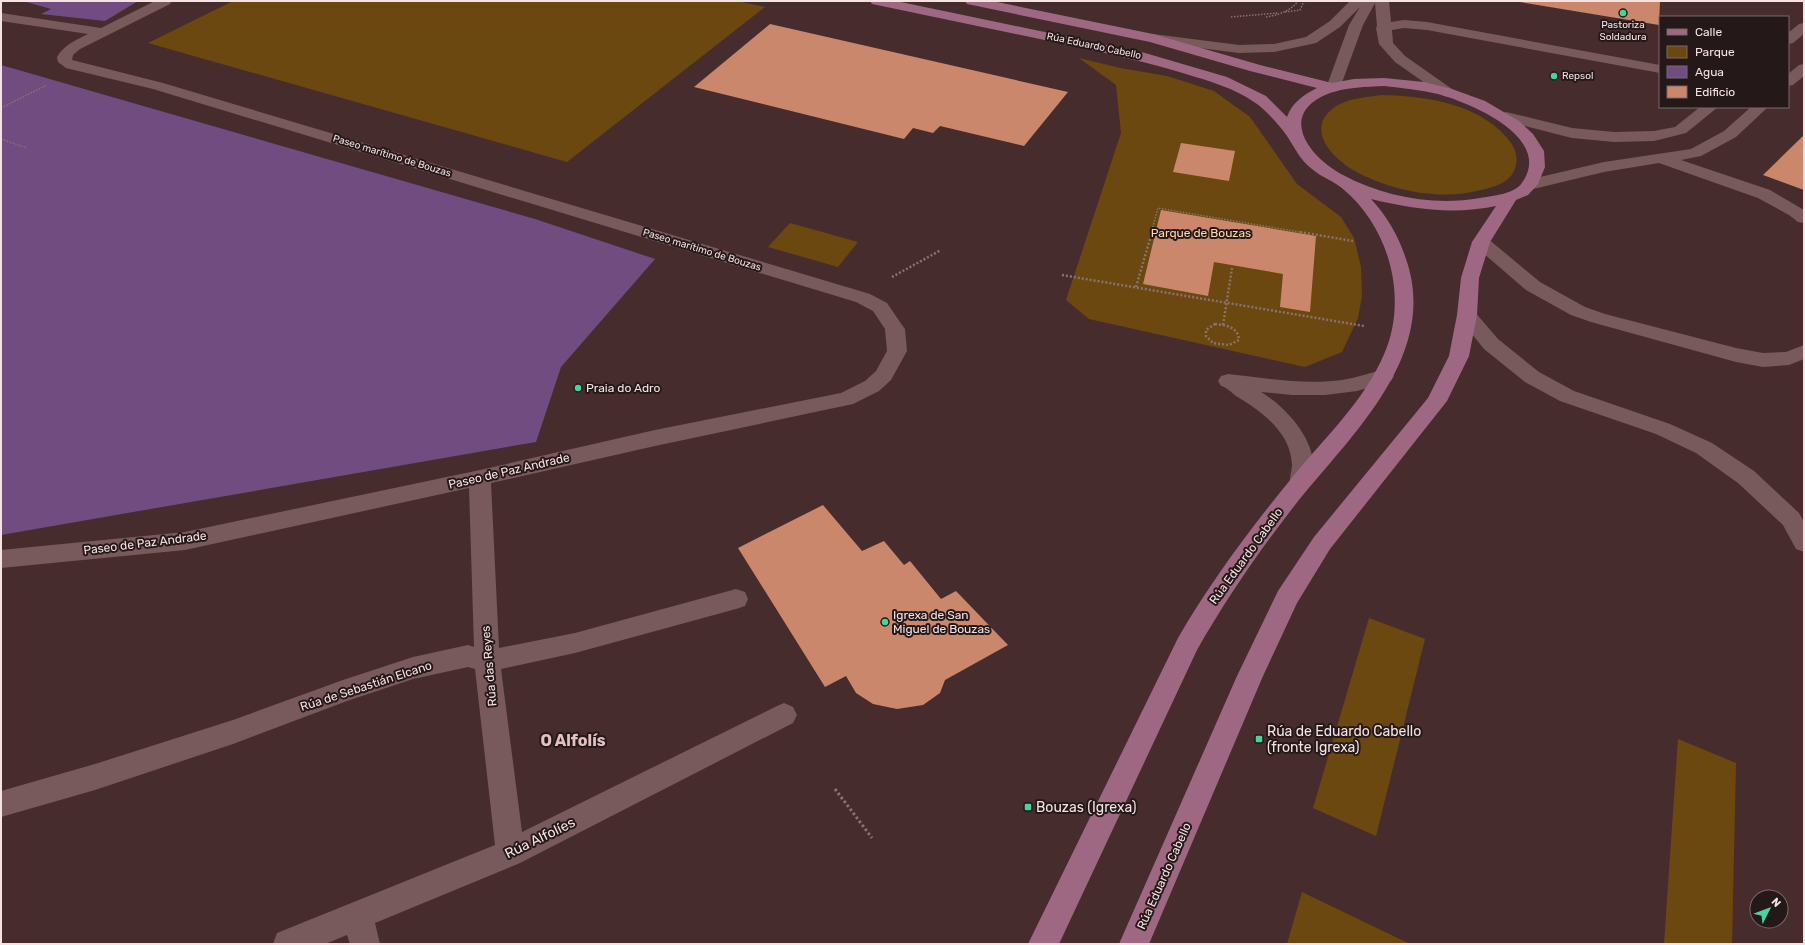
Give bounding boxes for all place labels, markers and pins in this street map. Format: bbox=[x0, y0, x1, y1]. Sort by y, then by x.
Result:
marker: Pastoriza Soldadura bbox=[1618, 8, 1628, 18]
place label: Pastoriza Soldadura bbox=[1599, 19, 1647, 43]
place label: Repsol bbox=[1562, 70, 1593, 82]
marker: Repsol bbox=[1549, 71, 1559, 81]
place label: Praia do Adro bbox=[586, 381, 660, 395]
marker: Praia do Adro bbox=[573, 383, 583, 393]
place label: Igrexa de San Miguel de Bouzas bbox=[893, 608, 990, 636]
marker: Igrexa de San Miguel de Bouzas bbox=[880, 617, 890, 627]
place label: Rúa de Eduardo Cabello (fronte Igrexa) bbox=[1267, 723, 1421, 756]
marker: Rúa de Eduardo Cabello (fronte Igrexa) bbox=[1254, 734, 1264, 744]
place label: Bouzas (Igrexa) bbox=[1036, 799, 1136, 816]
marker: Bouzas (Igrexa) bbox=[1023, 802, 1033, 812]

